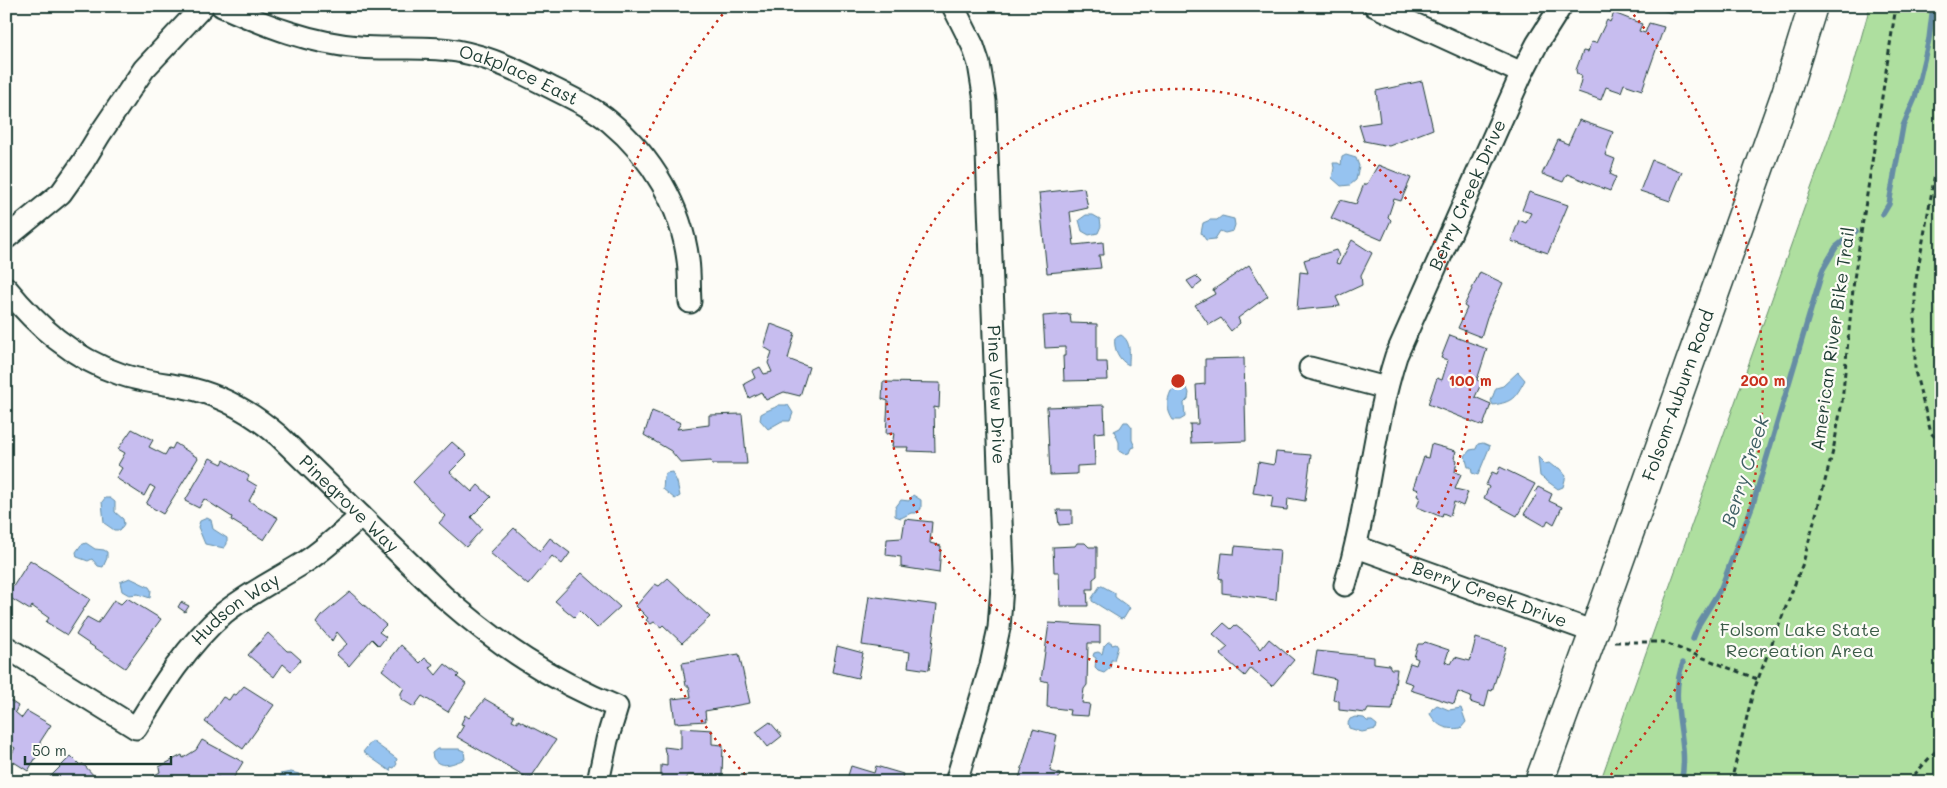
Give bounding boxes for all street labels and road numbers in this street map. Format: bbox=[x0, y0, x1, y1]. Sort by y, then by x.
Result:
street label: Oakplace East bbox=[457, 39, 583, 110]
street label: Berry Creek Drive bbox=[1423, 115, 1511, 274]
street label: American River Bike Trail bbox=[1804, 225, 1860, 452]
street label: Folsom-Auburn Road bbox=[1636, 306, 1719, 484]
street label: Pine View Drive bbox=[983, 325, 1012, 464]
street label: Pinegrove Way bbox=[294, 449, 405, 558]
street label: Berry Creek Drive bbox=[1409, 555, 1571, 632]
street label: Hudson Way bbox=[185, 567, 283, 650]

